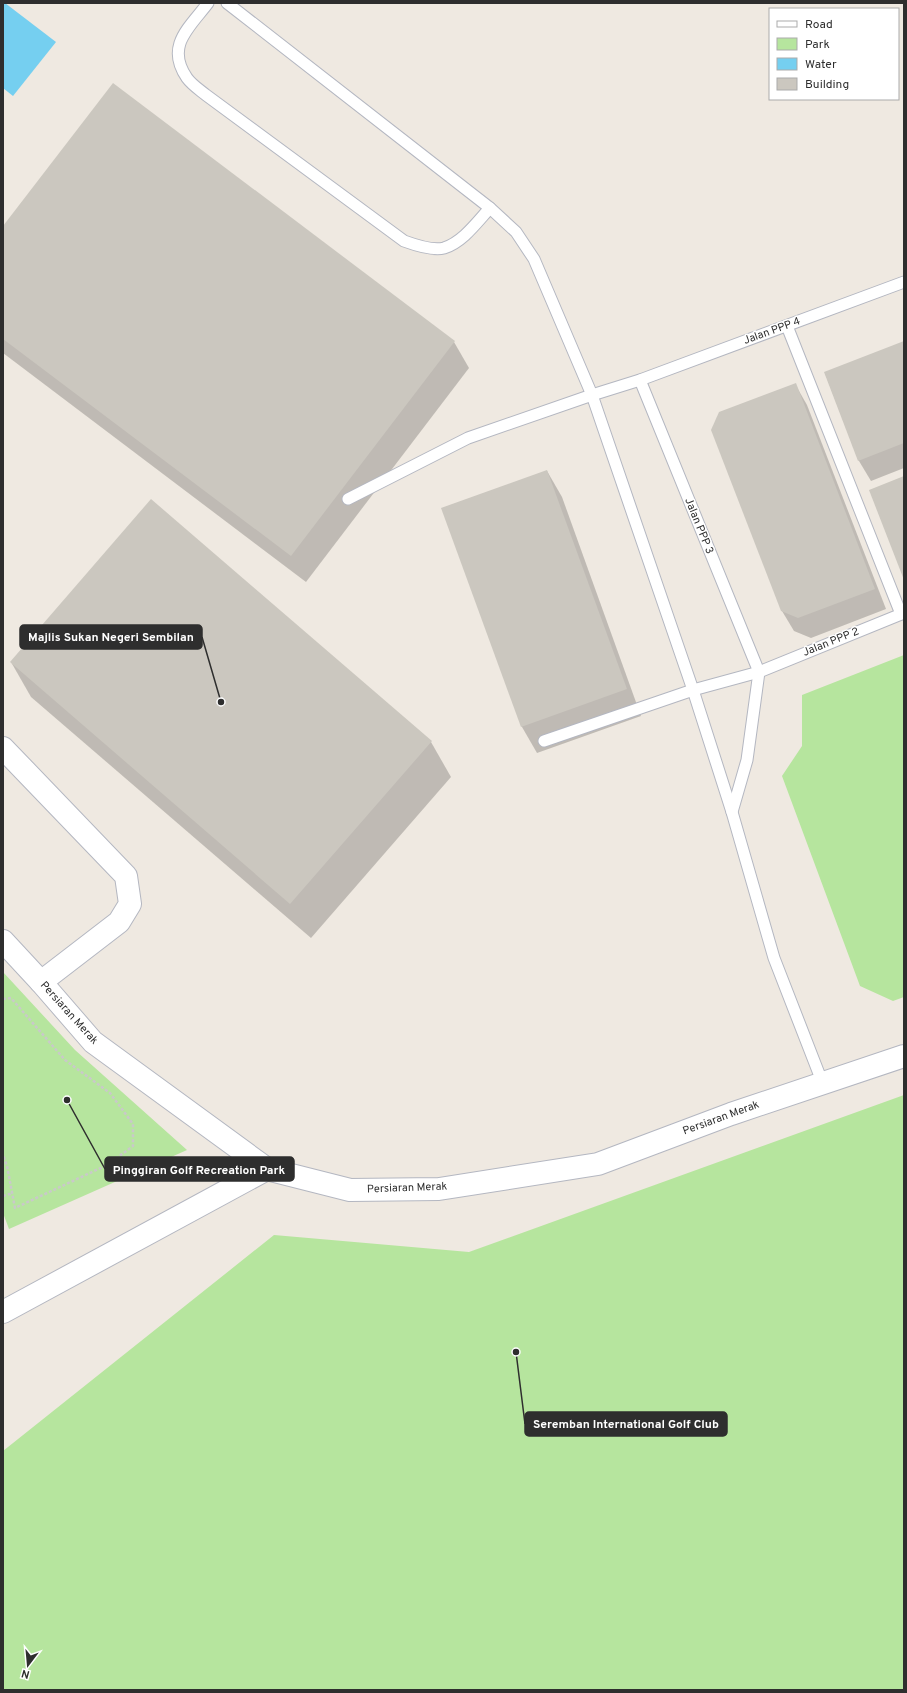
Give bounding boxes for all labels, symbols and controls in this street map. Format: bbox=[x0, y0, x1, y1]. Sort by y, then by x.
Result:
legend bbox=[769, 8, 899, 100]
text: Road bbox=[805, 17, 833, 33]
text: Park bbox=[805, 37, 830, 53]
text: Water bbox=[805, 57, 837, 73]
text: Building bbox=[805, 77, 849, 93]
street label: Jalan PPP 4 bbox=[742, 314, 803, 348]
street label: Jalan PPP 3 bbox=[681, 496, 717, 556]
street label: Jalan PPP 2 bbox=[801, 624, 861, 660]
callout: Majlis Sukan Negeri Sembilan bbox=[20, 625, 202, 649]
text: Majlis Sukan Negeri Sembilan bbox=[28, 630, 194, 646]
street label: Persiaran Merak bbox=[37, 978, 101, 1048]
street label: Persiaran Merak bbox=[681, 1098, 761, 1138]
callout: Pinggiran Golf Recreation Park bbox=[105, 1157, 294, 1181]
text: Pinggiran Golf Recreation Park bbox=[113, 1163, 285, 1179]
street label: Persiaran Merak bbox=[367, 1180, 448, 1196]
callout: Seremban International Golf Club bbox=[525, 1412, 727, 1436]
text: Seremban International Golf Club bbox=[533, 1417, 719, 1433]
north arrow bbox=[8, 1645, 48, 1685]
text: N bbox=[20, 1666, 31, 1681]

